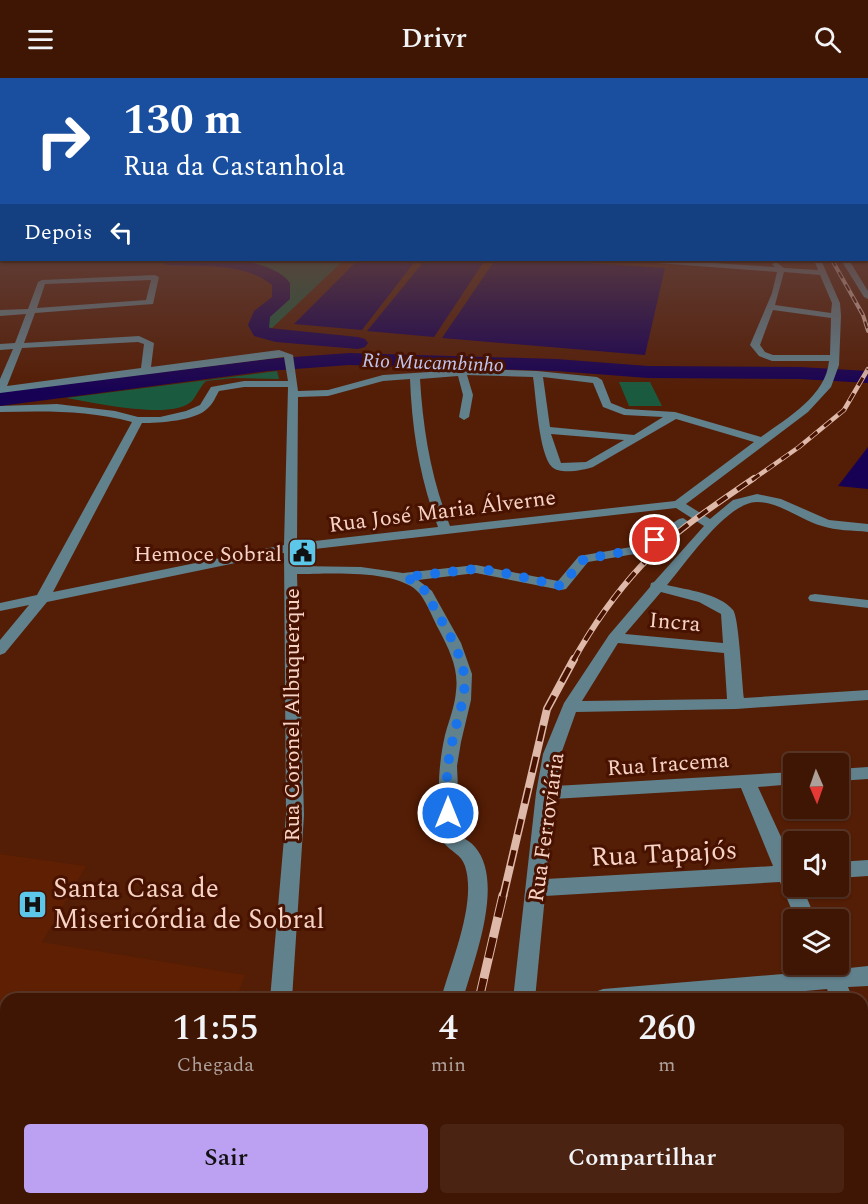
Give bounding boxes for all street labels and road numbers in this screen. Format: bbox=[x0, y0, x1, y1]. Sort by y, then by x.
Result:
street label: Rua José Maria Álverne bbox=[327, 481, 558, 542]
street label: Rua Coronel Albuquerque bbox=[276, 588, 309, 842]
street label: Incra bbox=[648, 604, 702, 641]
street label: Rua Iracema bbox=[606, 744, 730, 785]
street label: Rua Ferroviária bbox=[520, 750, 573, 904]
street label: Rua Tapajós bbox=[590, 829, 738, 879]

